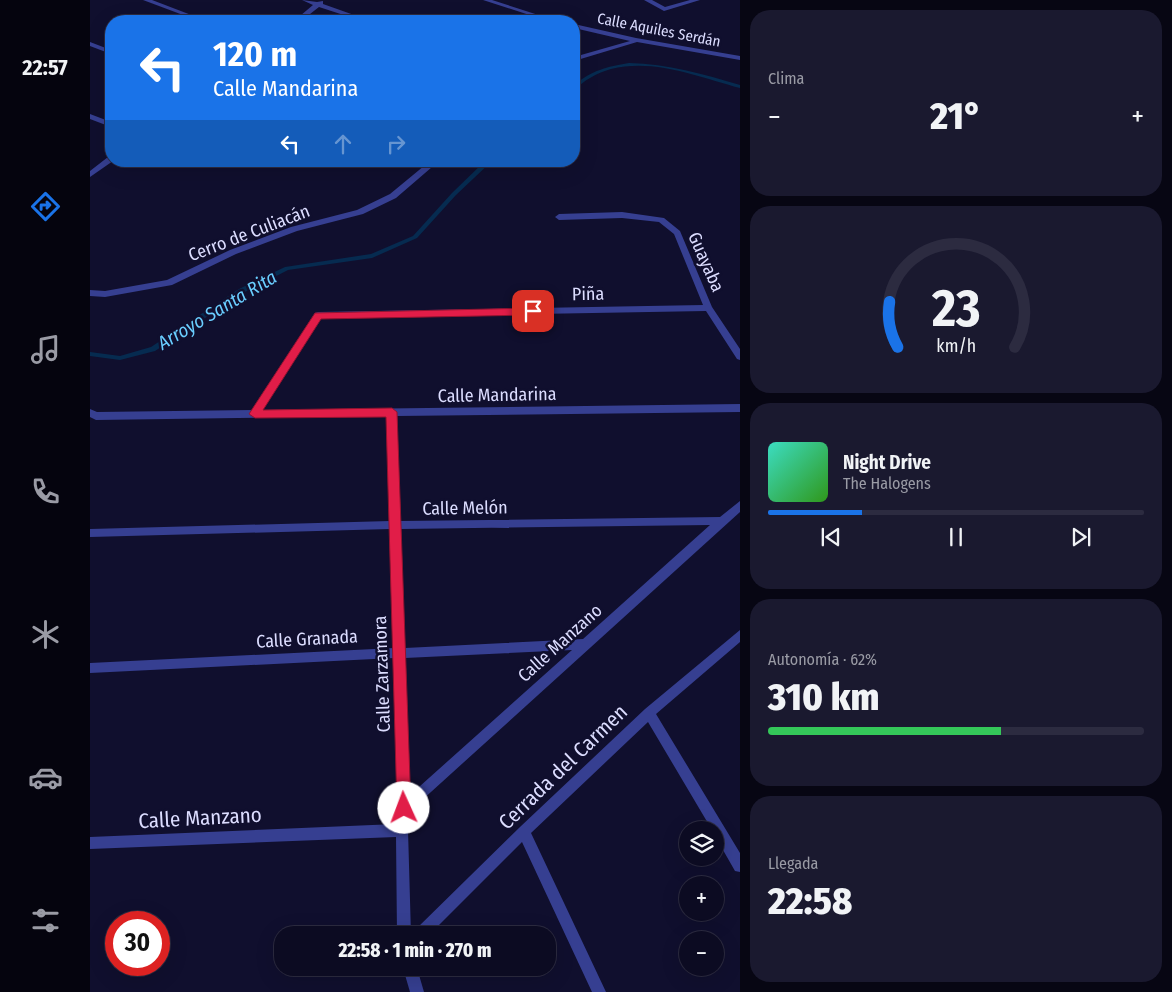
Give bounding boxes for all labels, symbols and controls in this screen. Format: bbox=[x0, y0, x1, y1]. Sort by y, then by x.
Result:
street label: Calle Aquiles Serdán bbox=[596, 9, 722, 51]
text: 120 m bbox=[213, 33, 297, 75]
icon: left bbox=[130, 35, 195, 100]
text: 22:57 bbox=[22, 54, 68, 81]
text: Clima bbox=[768, 69, 804, 88]
text: Calle Mandarina bbox=[213, 75, 358, 102]
text: 21° bbox=[930, 93, 982, 139]
text: − bbox=[768, 100, 781, 133]
text: + bbox=[1131, 100, 1144, 133]
icon: left bbox=[276, 130, 304, 158]
icon: ahead bbox=[329, 130, 357, 158]
icon: right bbox=[382, 130, 410, 158]
icon: directions bbox=[28, 189, 63, 224]
street label: Cerro de Culiacán bbox=[185, 200, 313, 266]
street label: Guayaba bbox=[683, 229, 729, 295]
water label: Arroyo Santa Rita bbox=[152, 265, 281, 355]
text: 23 bbox=[931, 277, 980, 340]
street label: Piña bbox=[572, 283, 604, 305]
pin bbox=[512, 290, 554, 332]
icon: arrive bbox=[519, 297, 547, 325]
icon: music bbox=[28, 332, 63, 367]
text: km/h bbox=[936, 335, 976, 357]
street label: Calle Mandarina bbox=[437, 383, 557, 407]
text: Night Drive bbox=[843, 451, 931, 474]
icon: phone bbox=[28, 474, 63, 509]
text: The Halogens bbox=[843, 474, 931, 493]
street label: Calle Melón bbox=[422, 496, 508, 520]
icon: previous bbox=[817, 523, 845, 551]
icon: pause bbox=[942, 523, 970, 551]
icon: next bbox=[1067, 523, 1095, 551]
street label: Calle Manzano bbox=[513, 599, 607, 687]
street label: Calle Zarzamora bbox=[369, 615, 395, 733]
icon: climate bbox=[28, 617, 63, 652]
street label: Calle Granada bbox=[256, 625, 359, 653]
text: Autonomía · 62% bbox=[768, 650, 877, 669]
text: 310 km bbox=[768, 674, 879, 720]
street label: Cerrada del Carmen bbox=[493, 699, 633, 835]
icon: car bbox=[28, 760, 63, 795]
position arrow bbox=[377, 781, 429, 833]
street label: Calle Manzano bbox=[138, 802, 262, 834]
map controls bbox=[679, 821, 724, 976]
button: layers bbox=[679, 821, 724, 866]
text: Llegada bbox=[768, 854, 818, 873]
button: + bbox=[679, 876, 724, 921]
text: 22:58 bbox=[768, 878, 852, 924]
icon: filters bbox=[28, 903, 63, 938]
speed limit sign: 30 bbox=[105, 911, 170, 976]
button: − bbox=[679, 931, 724, 976]
text: 22:58 · 1 min · 270 m bbox=[338, 939, 492, 962]

